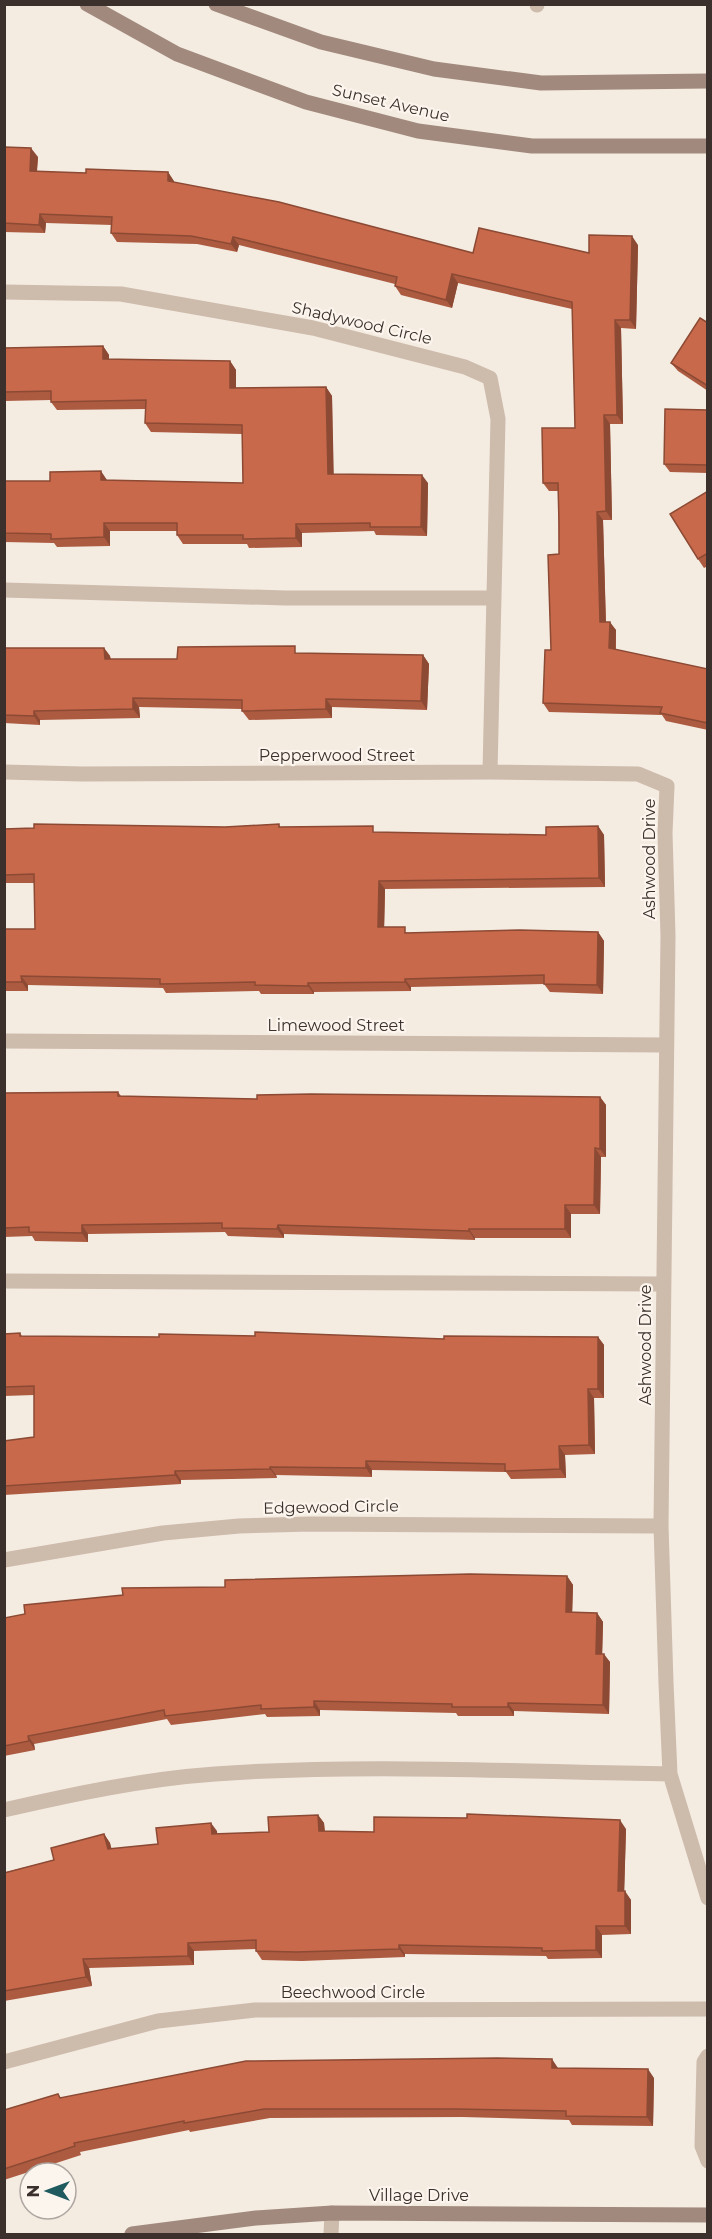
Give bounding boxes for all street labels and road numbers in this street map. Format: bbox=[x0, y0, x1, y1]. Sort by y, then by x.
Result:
street label: Sunset Avenue bbox=[330, 80, 452, 126]
street label: Shadywood Circle bbox=[290, 298, 434, 348]
street label: Pepperwood Street bbox=[259, 746, 416, 765]
street label: Ashwood Drive bbox=[640, 799, 659, 919]
street label: Limewood Street bbox=[267, 1016, 405, 1035]
street label: Ashwood Drive bbox=[636, 1285, 655, 1405]
street label: Edgewood Circle bbox=[263, 1496, 399, 1518]
street label: Beechwood Circle bbox=[281, 1983, 425, 2002]
street label: Village Drive bbox=[369, 2186, 469, 2205]

